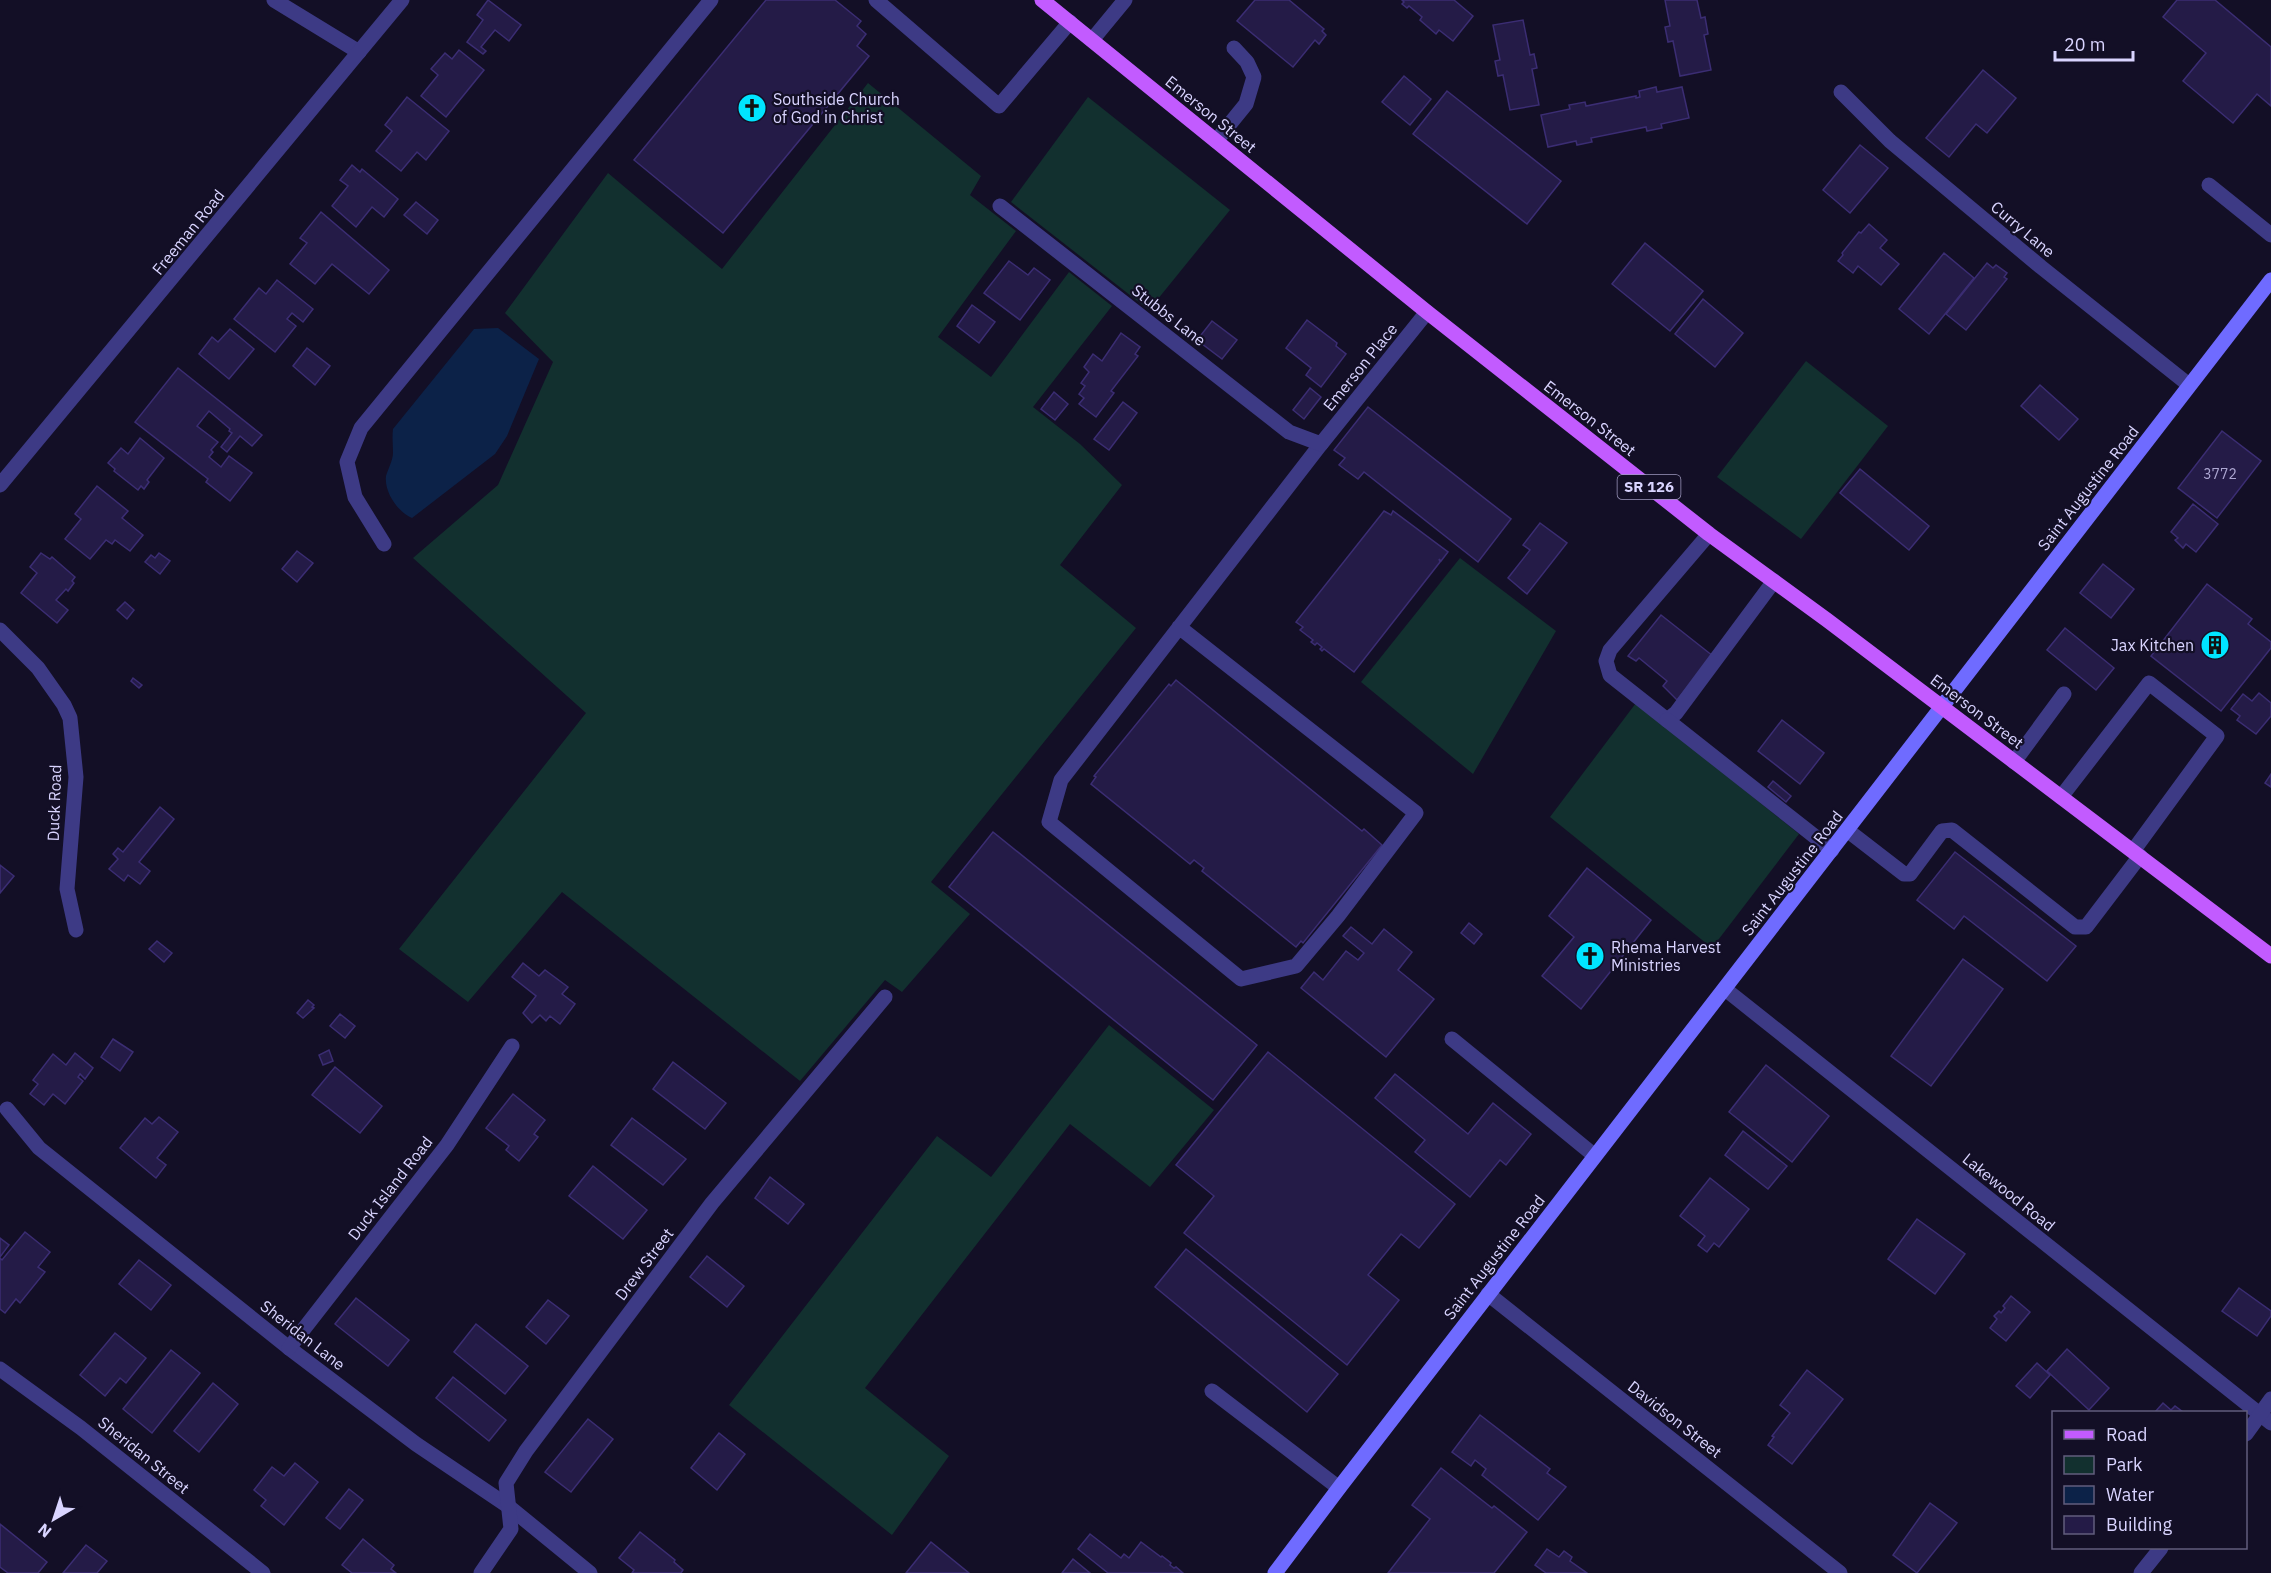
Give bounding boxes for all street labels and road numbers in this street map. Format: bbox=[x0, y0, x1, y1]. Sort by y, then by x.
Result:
street label: Emerson Street bbox=[1161, 71, 1261, 157]
street label: Freeman Road bbox=[147, 185, 229, 279]
street label: Curry Lane bbox=[1987, 197, 2059, 262]
street label: Stubbs Lane bbox=[1128, 280, 1210, 350]
street label: Emerson Place bbox=[1319, 319, 1402, 415]
street label: Emerson Street bbox=[1540, 376, 1640, 460]
street label: Saint Augustine Road bbox=[2033, 422, 2143, 554]
road number: SR 126 bbox=[1618, 475, 1680, 499]
street label: Emerson Street bbox=[1926, 669, 2028, 753]
street label: Duck Road bbox=[43, 764, 65, 842]
street label: Saint Augustine Road bbox=[1737, 807, 1847, 939]
street label: Duck Island Road bbox=[343, 1132, 437, 1244]
street label: Lakewood Road bbox=[1959, 1149, 2059, 1235]
street label: Saint Augustine Road bbox=[1439, 1191, 1549, 1323]
street label: Drew Street bbox=[610, 1224, 678, 1304]
street label: Sheridan Lane bbox=[257, 1296, 350, 1374]
street label: Davidson Street bbox=[1624, 1376, 1726, 1462]
street label: Sheridan Street bbox=[94, 1412, 194, 1498]

